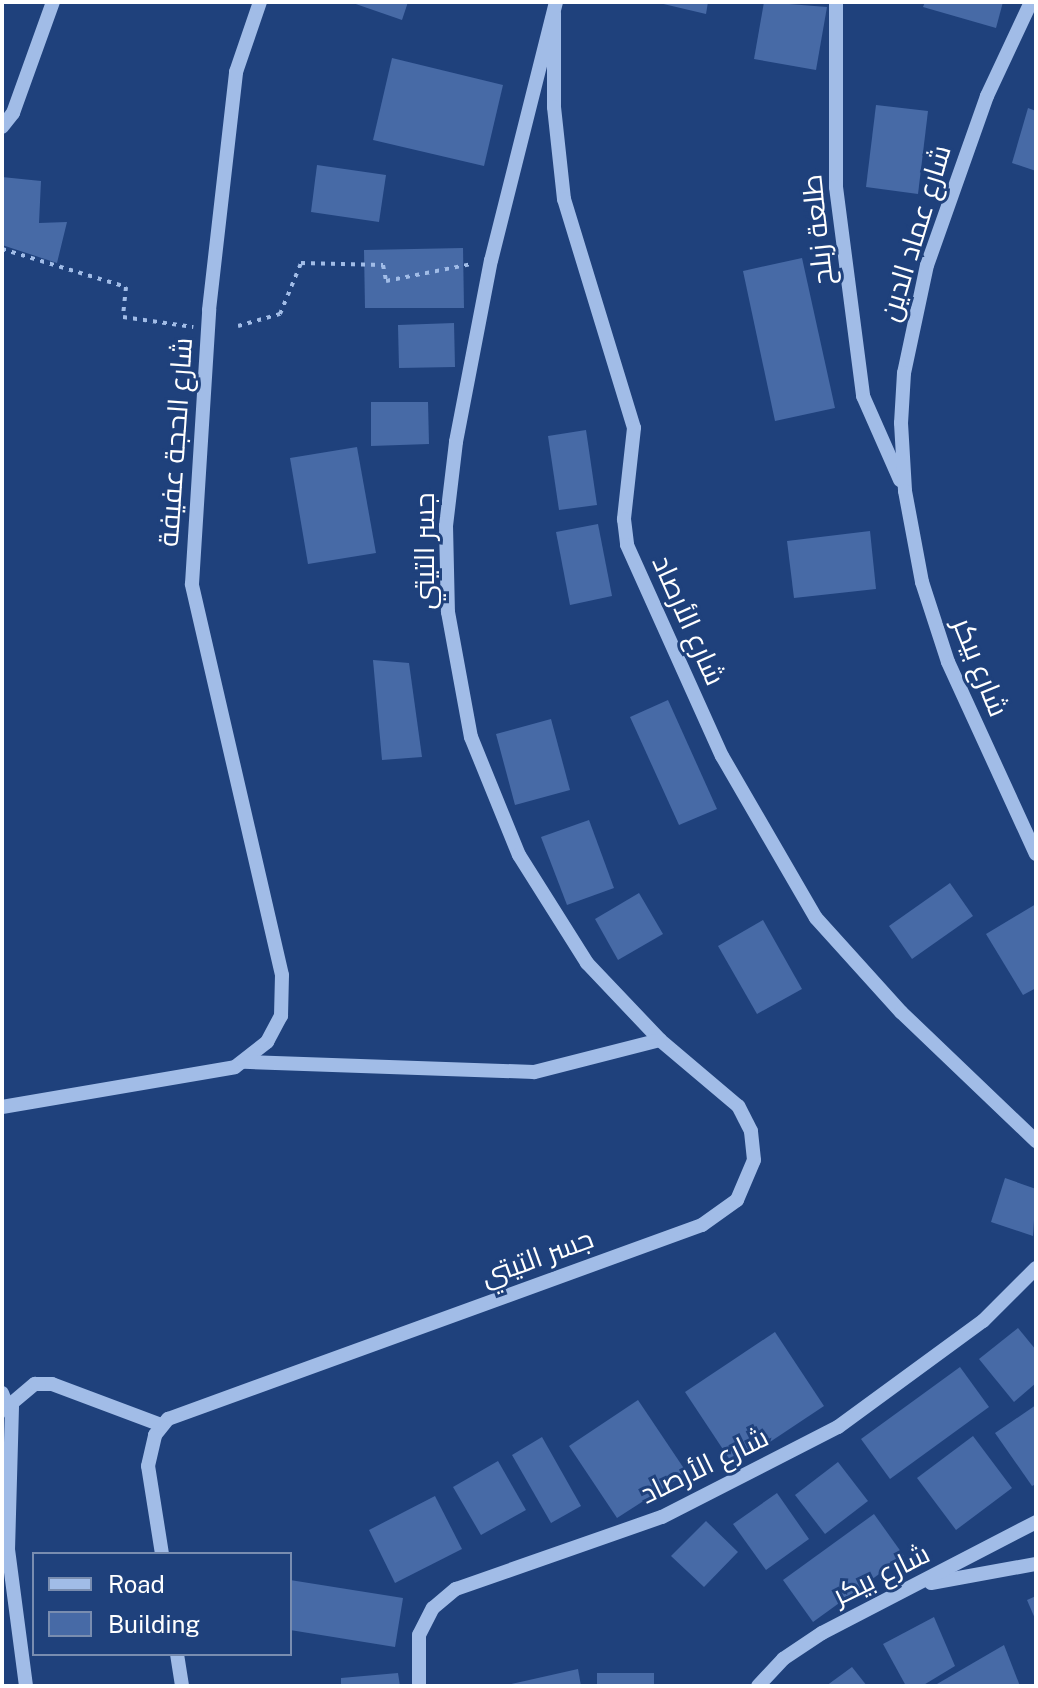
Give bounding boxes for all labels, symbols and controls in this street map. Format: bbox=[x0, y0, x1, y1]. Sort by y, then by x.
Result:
street label: شارع عماد الدين bbox=[872, 141, 958, 325]
street label: طلعة زبلح bbox=[794, 173, 840, 287]
street label: شارع الحجة عفيفة bbox=[151, 336, 199, 548]
street label: جسر التيتي bbox=[407, 492, 441, 610]
street label: شارع الأرصاد bbox=[645, 550, 733, 690]
street label: شارع بيكر bbox=[946, 613, 1016, 721]
street label: جسر التيتي bbox=[476, 1221, 598, 1293]
street label: شارع الأرصاد bbox=[634, 1419, 774, 1511]
street label: شارع بيكر bbox=[827, 1536, 935, 1612]
legend bbox=[32, 1552, 292, 1656]
text: Road bbox=[108, 1570, 165, 1598]
text: Building bbox=[108, 1610, 200, 1638]

